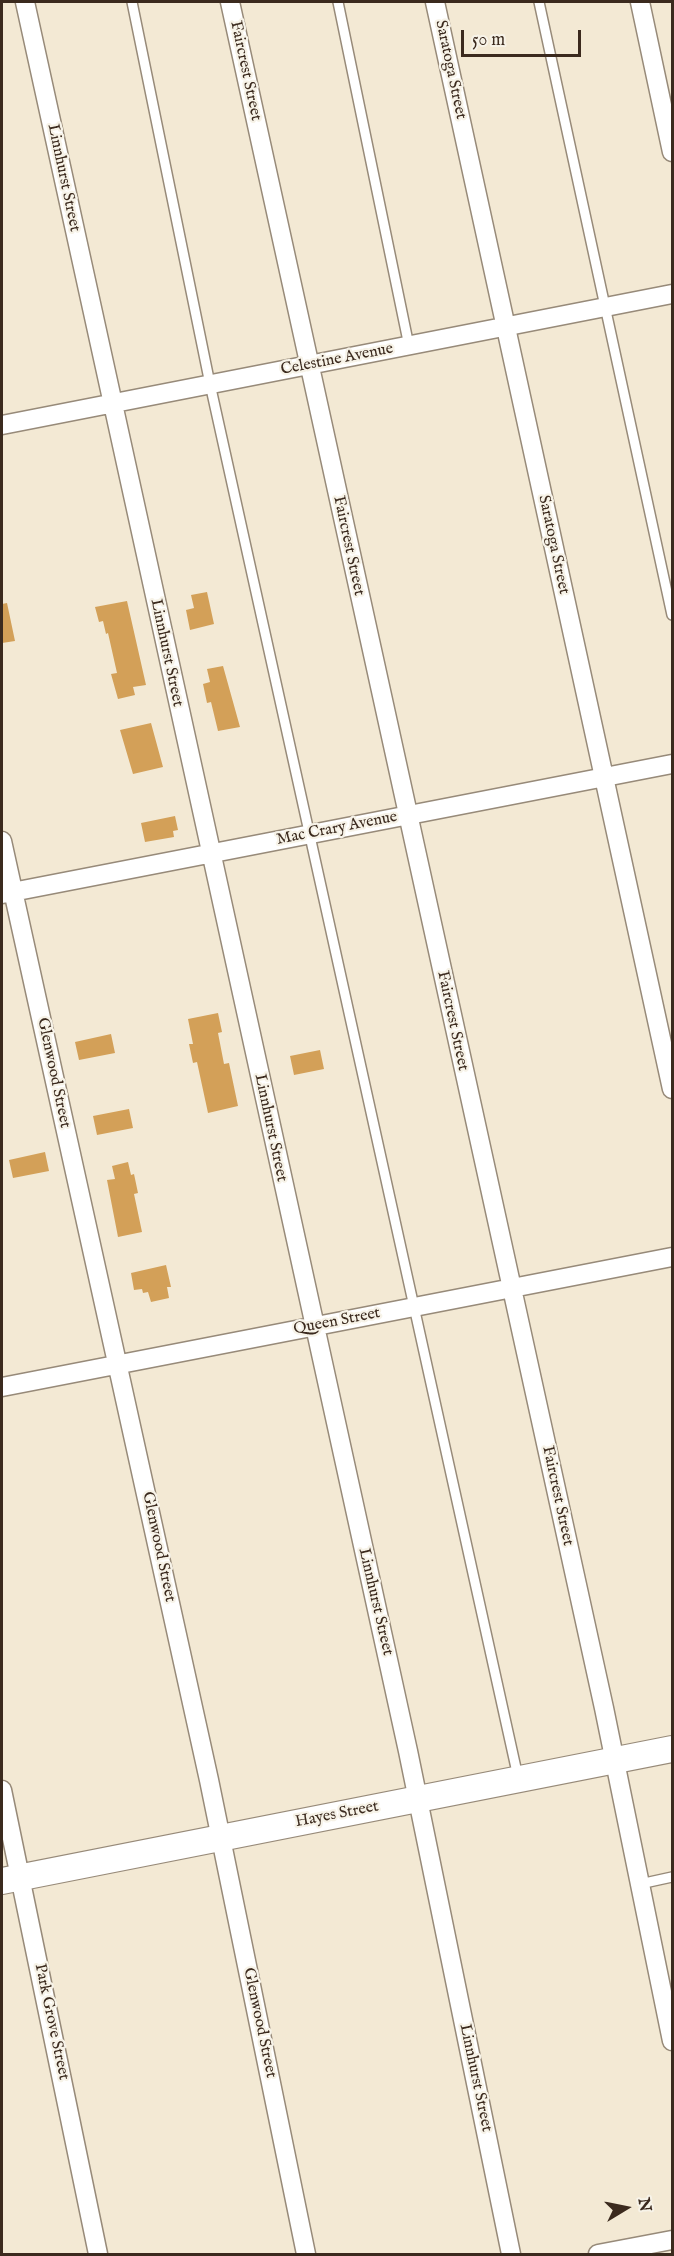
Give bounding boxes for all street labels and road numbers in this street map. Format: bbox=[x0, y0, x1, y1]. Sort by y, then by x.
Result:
street label: Faircrest Street bbox=[225, 19, 265, 123]
street label: Saratoga Street bbox=[430, 19, 470, 121]
street label: Linnhurst Street bbox=[42, 122, 84, 234]
street label: Celestine Avenue bbox=[279, 340, 395, 380]
street label: Faircrest Street bbox=[328, 494, 368, 598]
street label: Saratoga Street bbox=[533, 494, 573, 596]
street label: Linnhurst Street bbox=[145, 597, 187, 709]
street label: Mac Crary Avenue bbox=[275, 808, 399, 850]
street label: Faircrest Street bbox=[432, 969, 472, 1073]
street label: Glenwood Street bbox=[32, 1016, 74, 1130]
street label: Linnhurst Street bbox=[249, 1072, 291, 1184]
street label: Queen Street bbox=[292, 1304, 382, 1340]
street label: Faircrest Street bbox=[537, 1444, 577, 1548]
street label: Glenwood Street bbox=[137, 1490, 179, 1604]
street label: Linnhurst Street bbox=[353, 1546, 397, 1658]
street label: Hayes Street bbox=[294, 1798, 380, 1832]
street label: Park Grove Street bbox=[29, 1962, 73, 2082]
street label: Glenwood Street bbox=[238, 1966, 280, 2080]
street label: Linnhurst Street bbox=[454, 2022, 496, 2134]

